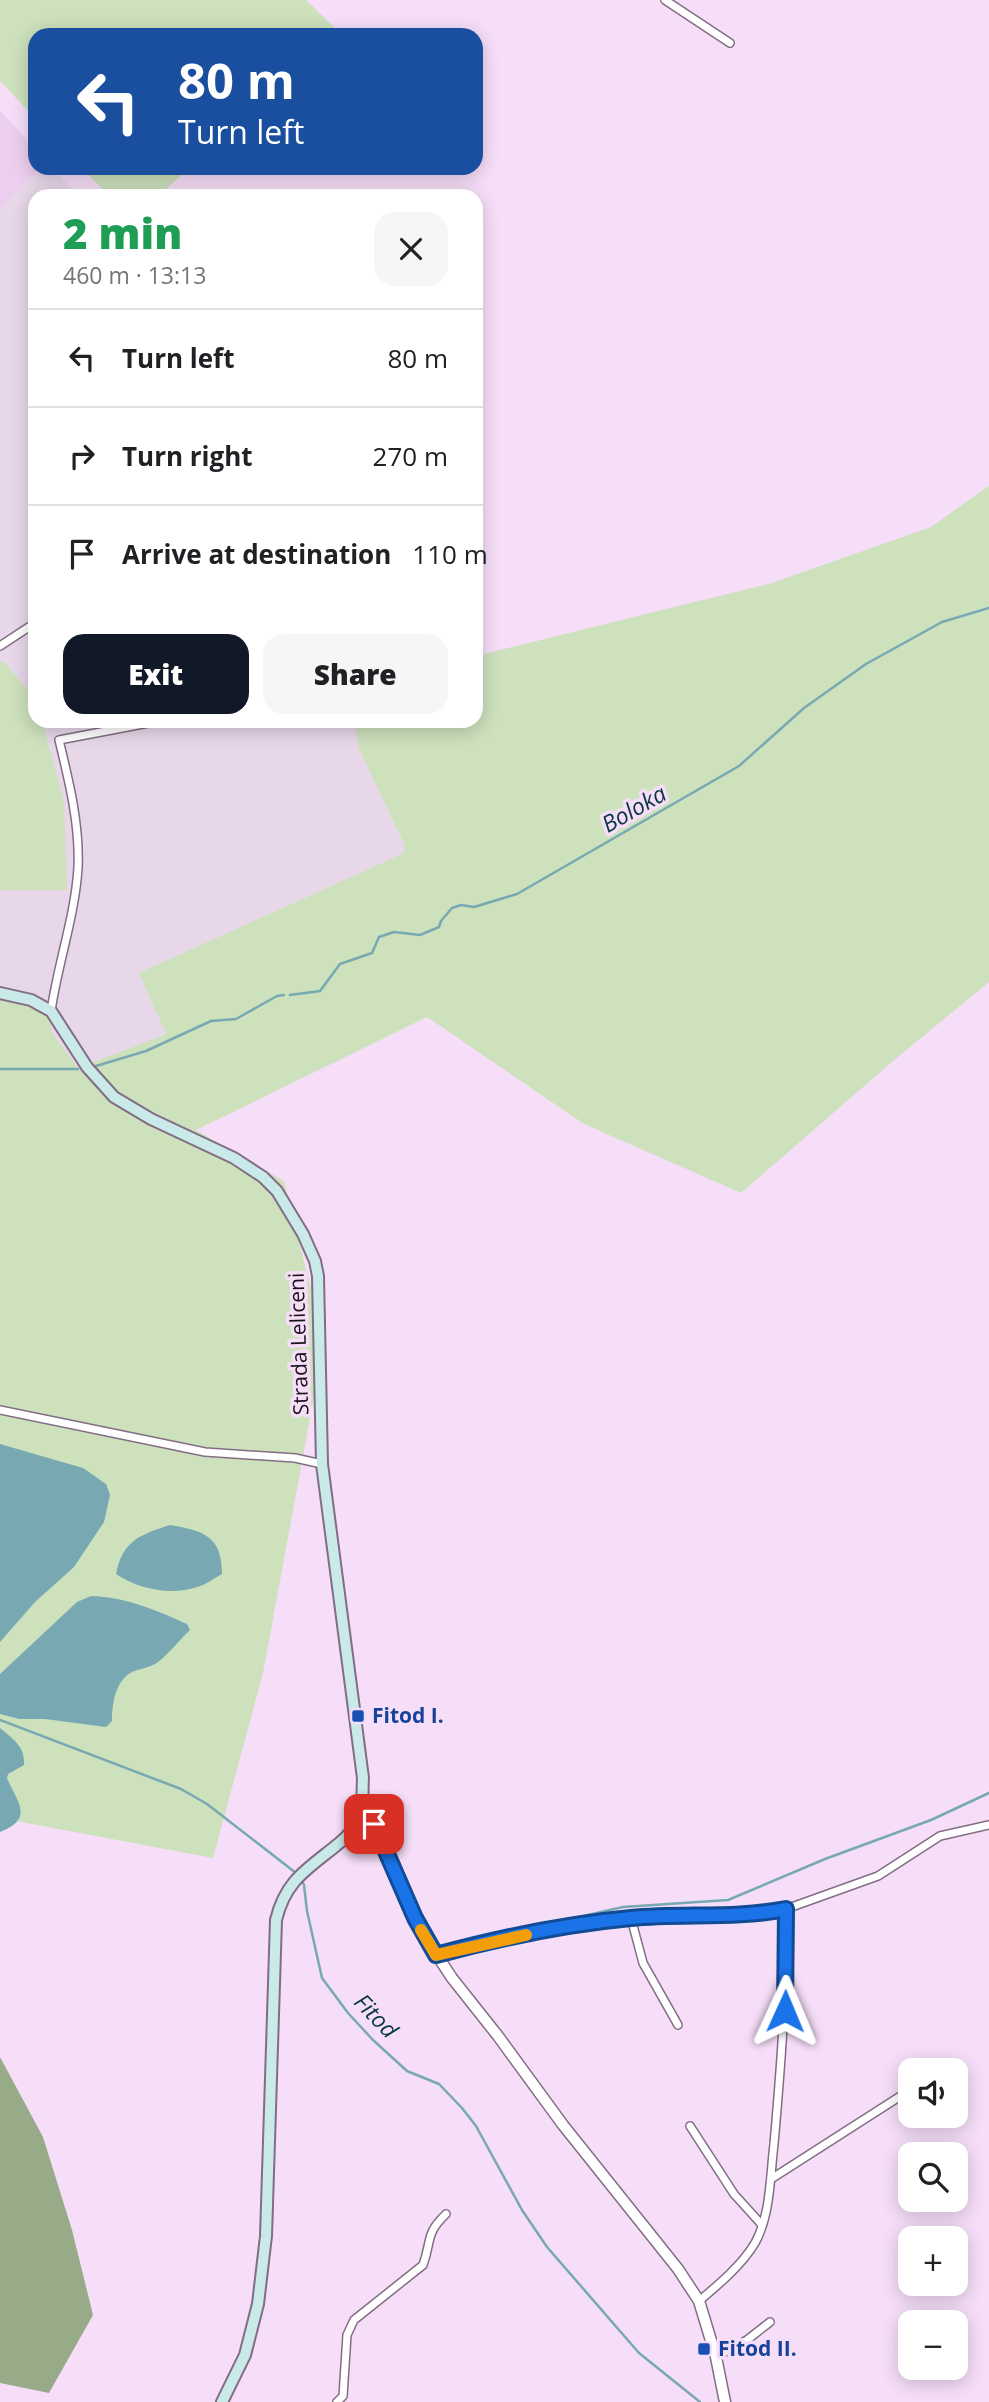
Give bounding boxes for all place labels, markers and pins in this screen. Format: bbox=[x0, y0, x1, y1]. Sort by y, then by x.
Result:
place label: Fitod I. bbox=[372, 1701, 444, 1729]
marker: Fitod I. bbox=[350, 1708, 366, 1724]
pin bbox=[344, 1794, 404, 1854]
place label: Fitod II. bbox=[718, 2334, 797, 2362]
marker: Fitod II. bbox=[696, 2341, 712, 2357]

